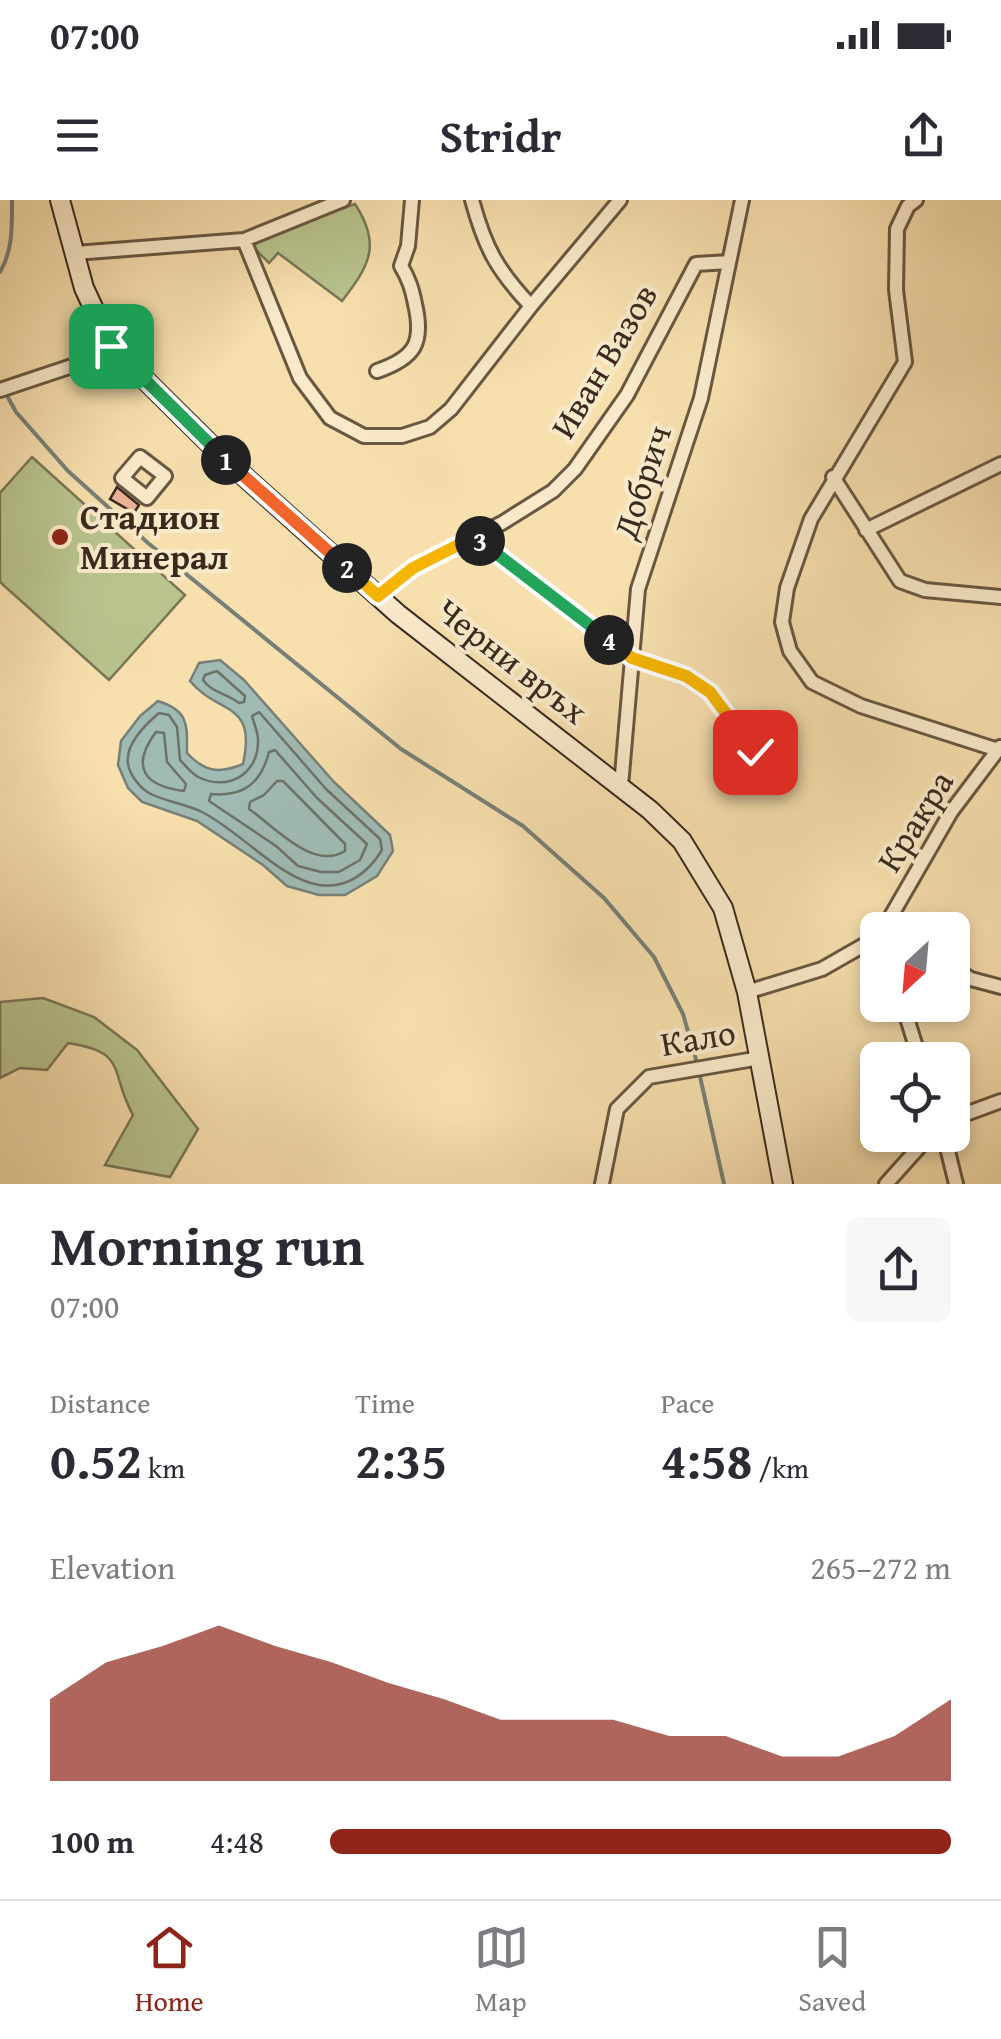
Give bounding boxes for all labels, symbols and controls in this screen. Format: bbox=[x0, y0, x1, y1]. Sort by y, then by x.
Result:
text: 07:00 bbox=[50, 7, 140, 63]
text: Stridr bbox=[440, 103, 561, 168]
icon: menu bbox=[50, 108, 105, 163]
icon: share bbox=[896, 108, 951, 163]
street label: Иван Вазов bbox=[537, 274, 670, 448]
pin bbox=[69, 304, 154, 389]
icon: arrive bbox=[84, 319, 139, 374]
street label: Добрич bbox=[599, 419, 684, 546]
pin: 1 bbox=[201, 435, 251, 485]
text: 1 bbox=[219, 439, 233, 480]
place label: Стадион Минерал bbox=[80, 491, 228, 582]
pin: 3 bbox=[455, 516, 505, 566]
text: 3 bbox=[473, 520, 487, 561]
marker: Стадион Минерал bbox=[49, 526, 71, 548]
pin: 2 bbox=[322, 543, 372, 593]
text: 2 bbox=[340, 547, 354, 588]
street label: Черни връх bbox=[426, 585, 599, 736]
pin: 4 bbox=[584, 615, 634, 665]
text: 4 bbox=[602, 619, 616, 660]
pin bbox=[713, 710, 798, 795]
icon: check bbox=[728, 725, 783, 780]
street label: Кракра bbox=[864, 760, 966, 881]
north arrow bbox=[860, 912, 970, 1022]
map controls bbox=[860, 912, 970, 1152]
street label: Кало bbox=[656, 1006, 739, 1069]
button: locate bbox=[860, 1042, 970, 1152]
text: Morning run bbox=[50, 1205, 364, 1285]
button: share bbox=[846, 1217, 951, 1322]
text: 07:00 bbox=[50, 1283, 119, 1330]
text: Distance bbox=[50, 1382, 150, 1423]
text: Time bbox=[355, 1382, 415, 1423]
text: Pace bbox=[661, 1382, 715, 1423]
text: 0.52 bbox=[50, 1423, 142, 1496]
text: 2:35 bbox=[355, 1423, 447, 1496]
text: 4:58 bbox=[661, 1423, 753, 1496]
text: km bbox=[142, 1447, 185, 1488]
text: /km bbox=[753, 1447, 809, 1488]
text: Elevation bbox=[50, 1544, 175, 1591]
text: 265–272 m bbox=[810, 1544, 951, 1591]
text: 100 m bbox=[50, 1818, 134, 1865]
text: 4:48 bbox=[210, 1818, 264, 1865]
tab: Home bbox=[135, 1920, 204, 2021]
tab: Map bbox=[474, 1920, 529, 2021]
tab: Saved bbox=[798, 1920, 866, 2021]

